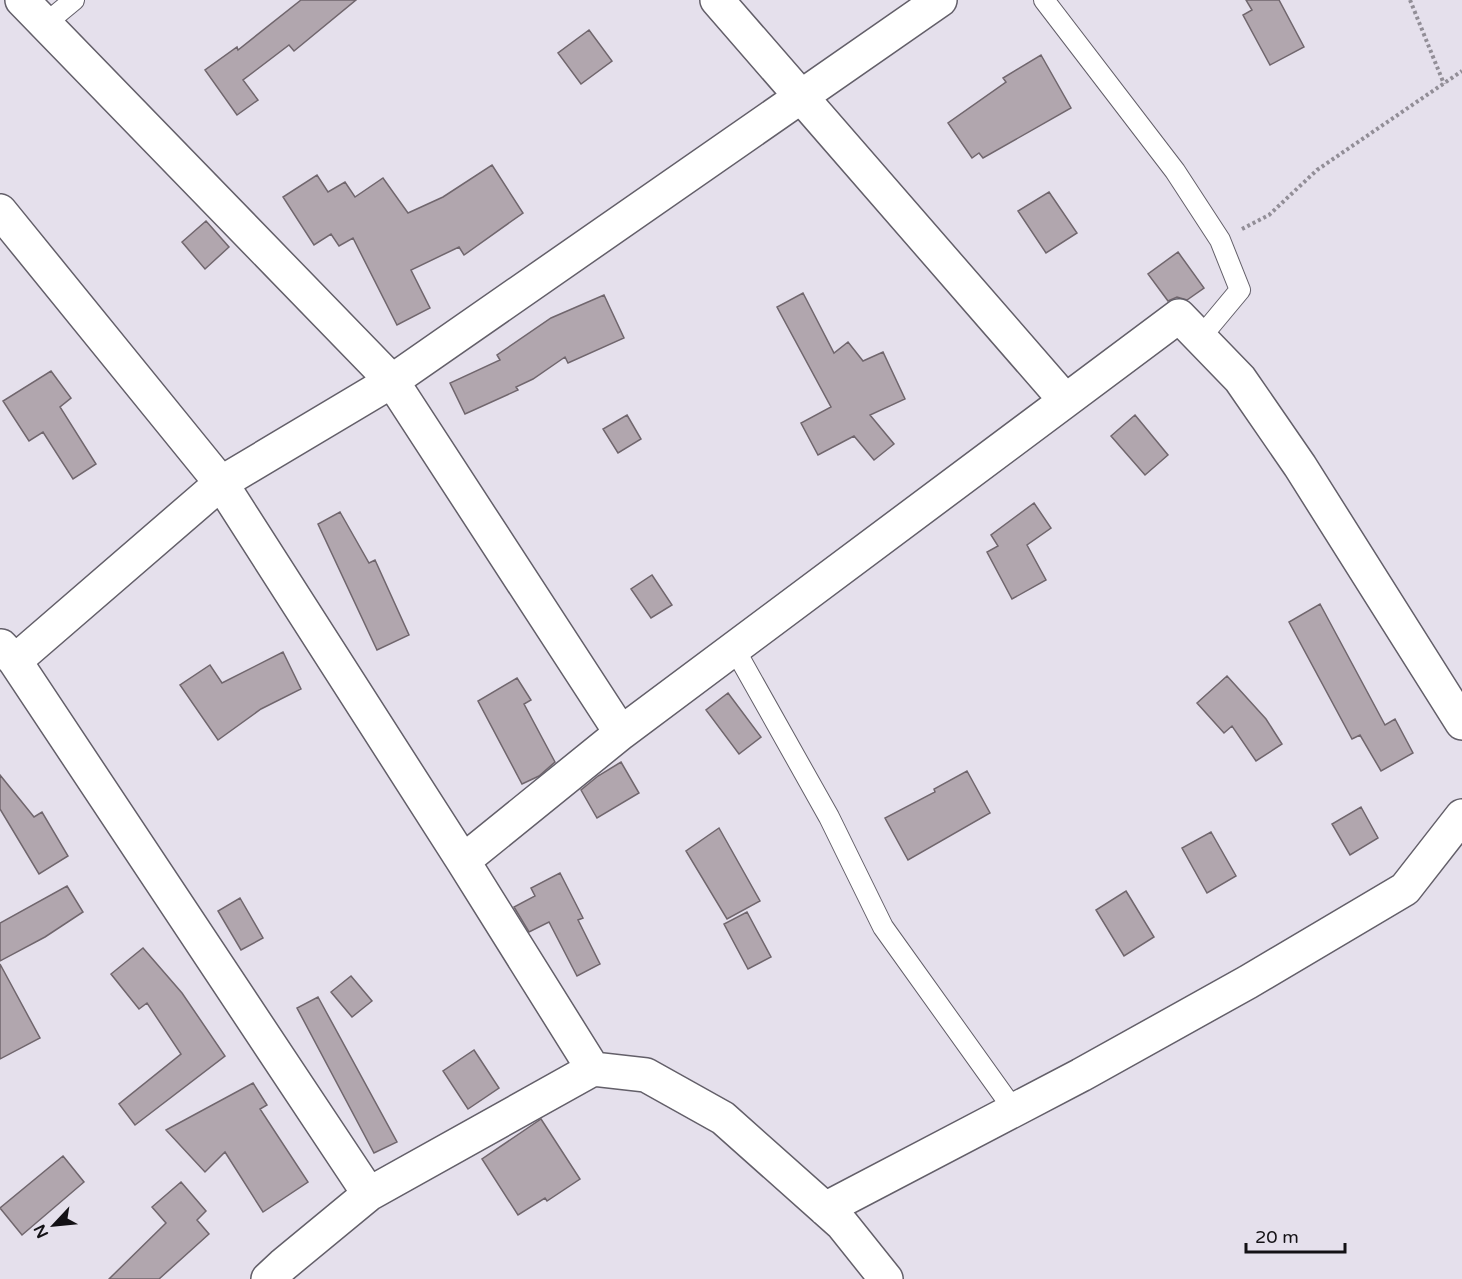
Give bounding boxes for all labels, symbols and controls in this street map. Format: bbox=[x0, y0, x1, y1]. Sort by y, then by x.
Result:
north arrow bbox=[24, 1195, 84, 1255]
scale bar bbox=[1246, 1216, 1345, 1254]
text: N bbox=[30, 1221, 53, 1241]
text: 20 m bbox=[1255, 1226, 1299, 1248]

